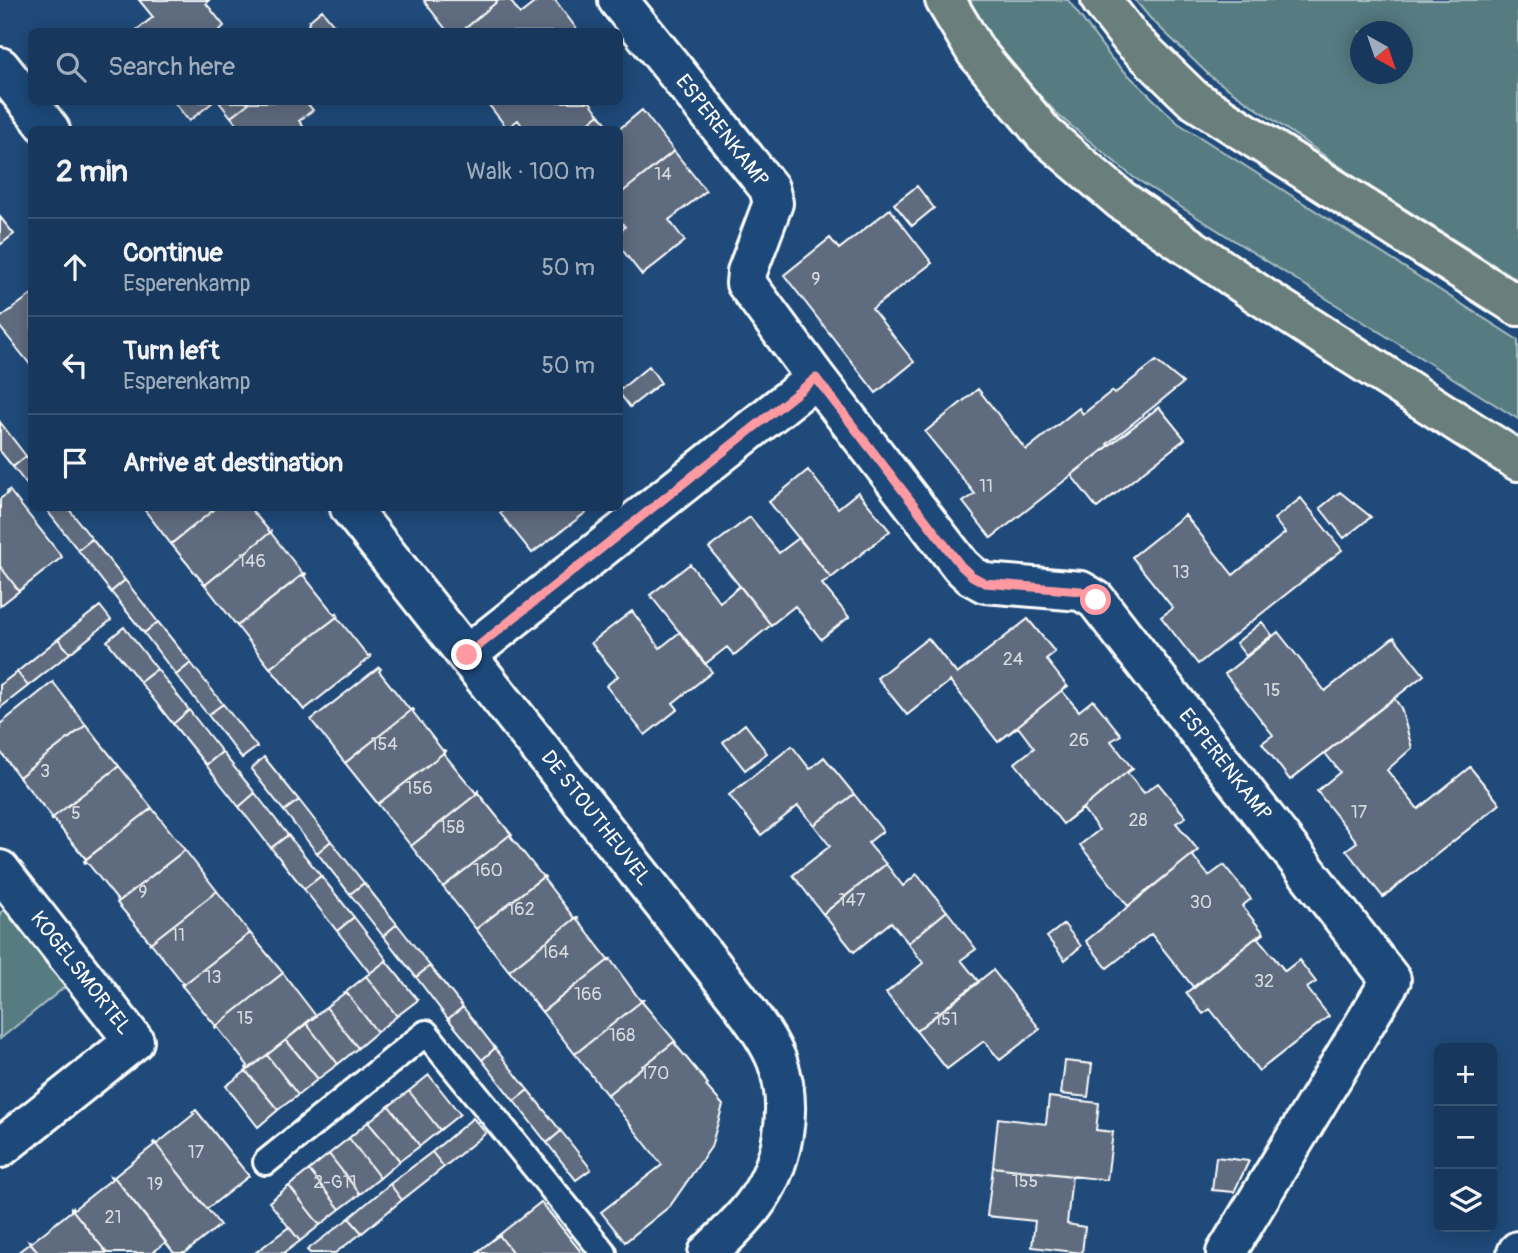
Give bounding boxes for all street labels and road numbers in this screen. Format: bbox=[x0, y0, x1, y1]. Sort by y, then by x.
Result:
street label: ESPERENKAMP bbox=[669, 69, 775, 193]
street label: ESPERENKAMP bbox=[1172, 703, 1278, 827]
street label: DE STOUTHEUVEL bbox=[535, 745, 657, 891]
street label: KOGELSMORTEL bbox=[24, 906, 138, 1040]

